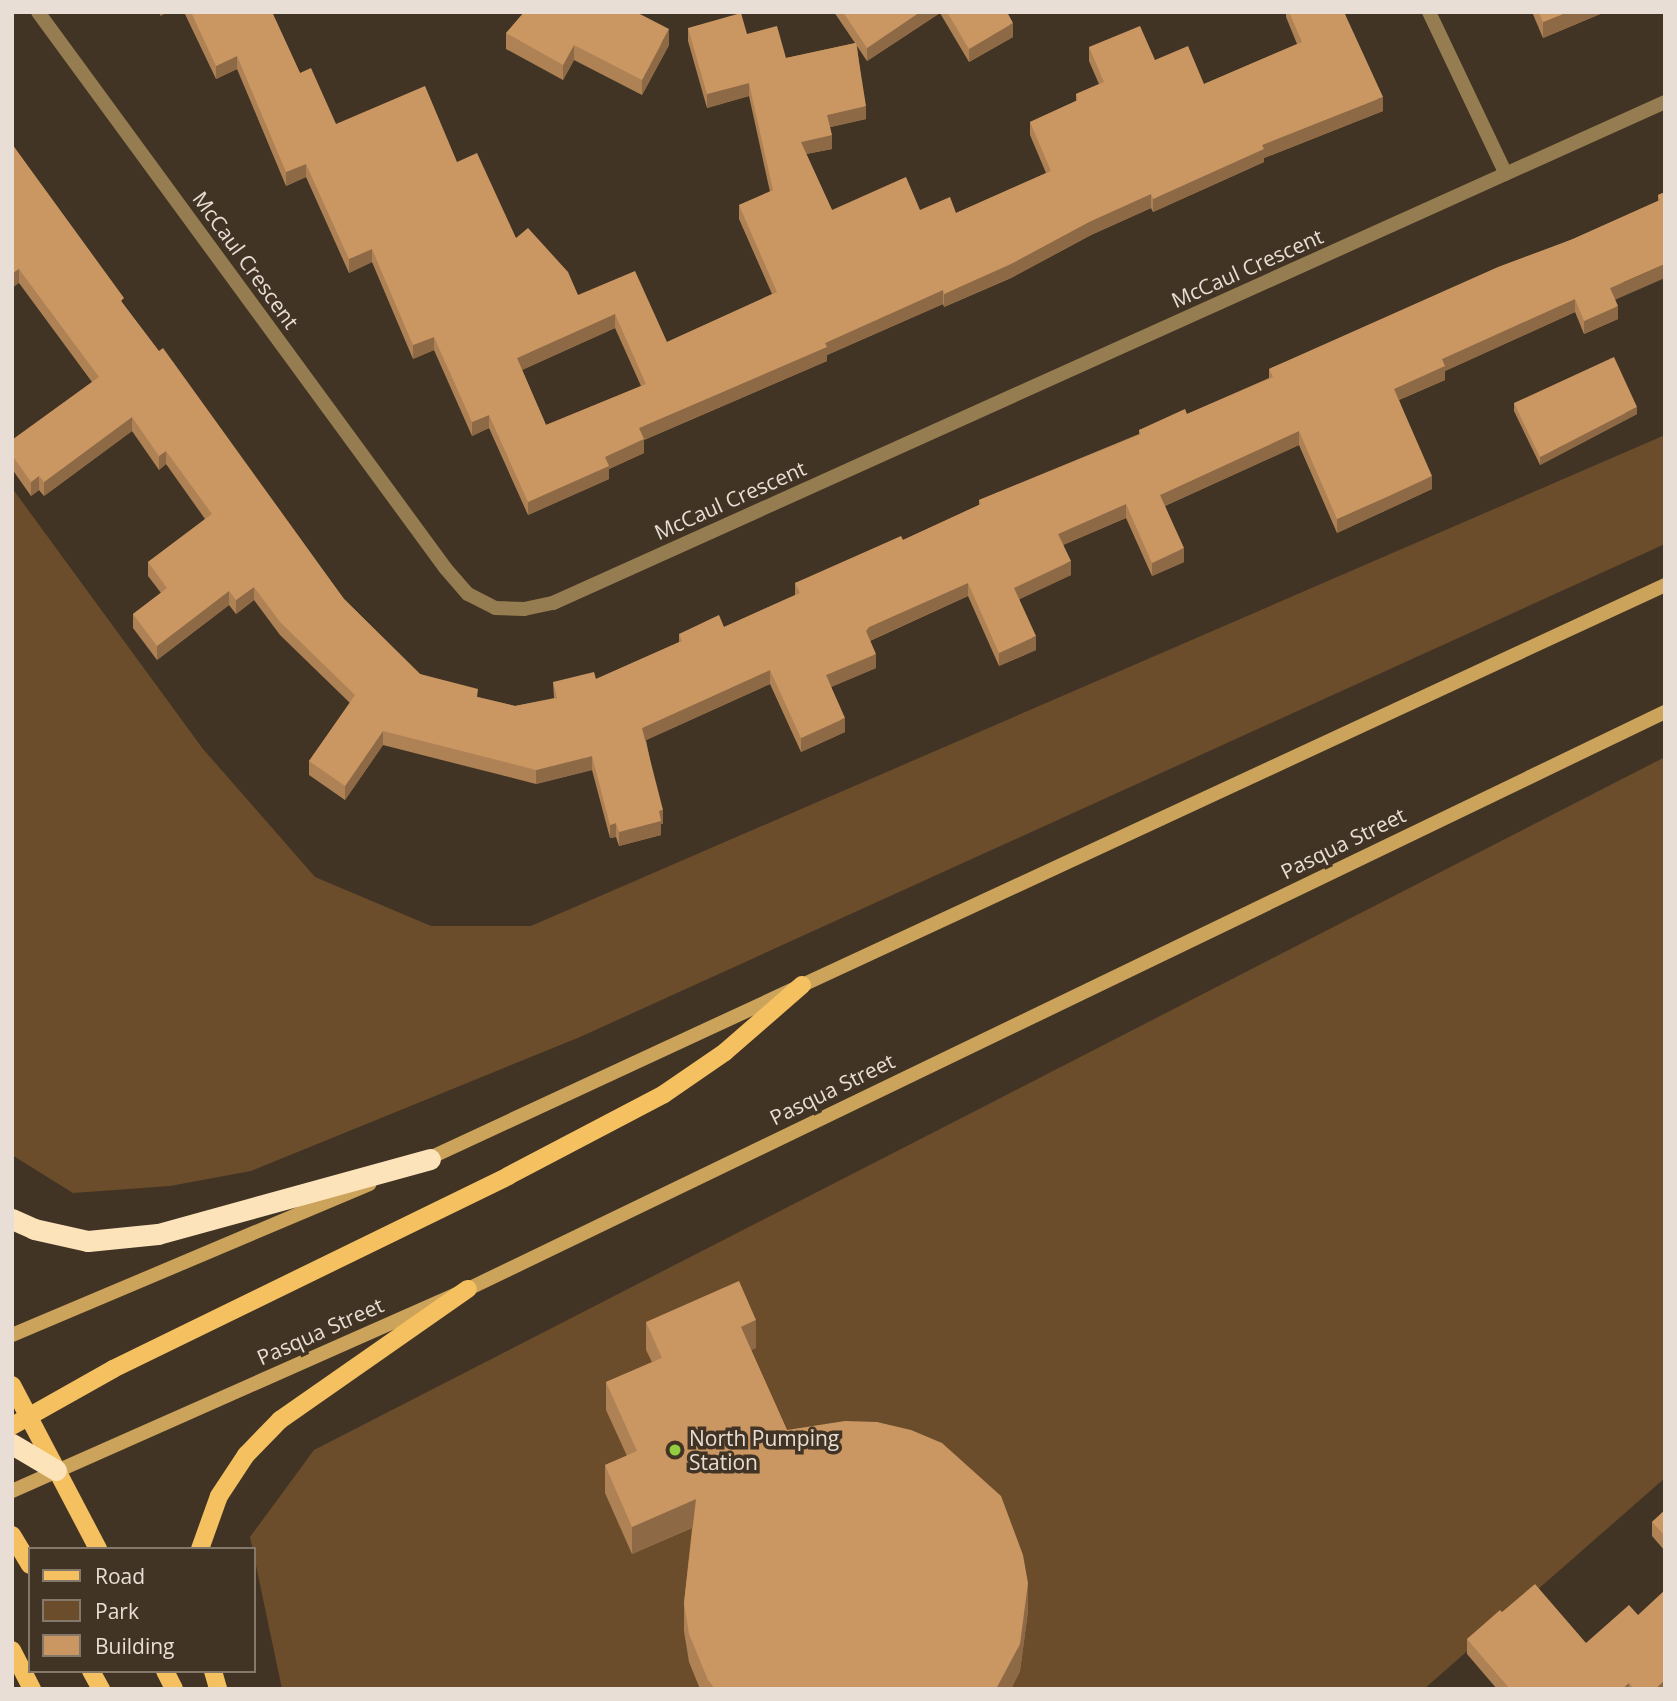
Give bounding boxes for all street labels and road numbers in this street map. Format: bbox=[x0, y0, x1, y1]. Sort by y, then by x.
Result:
street label: McCaul Crescent bbox=[188, 187, 304, 333]
street label: McCaul Crescent bbox=[1167, 223, 1327, 313]
street label: McCaul Crescent bbox=[650, 455, 810, 545]
street label: Pasqua Street bbox=[1276, 802, 1410, 884]
street label: Pasqua Street bbox=[765, 1048, 899, 1130]
street label: Pasqua Street bbox=[253, 1292, 387, 1370]

